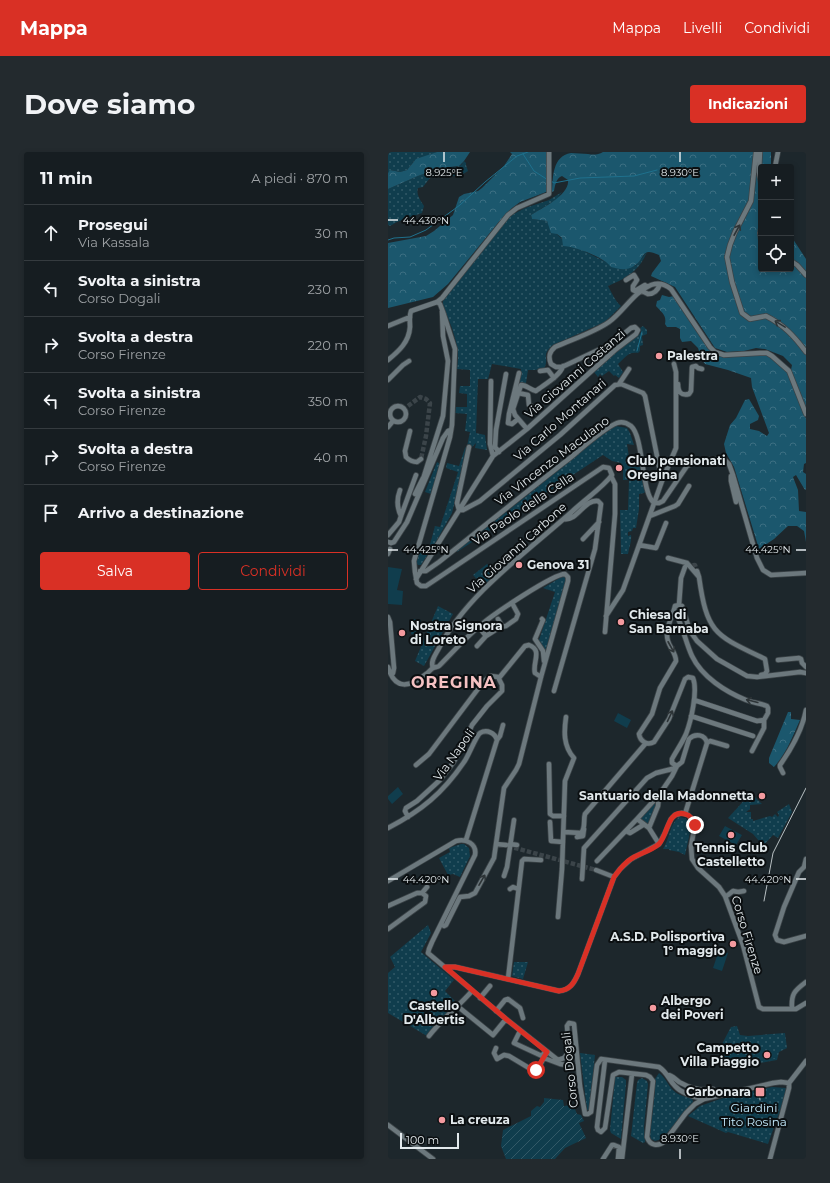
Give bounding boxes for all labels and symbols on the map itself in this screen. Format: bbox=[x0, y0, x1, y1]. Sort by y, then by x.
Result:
text: 8.925°E bbox=[426, 166, 463, 179]
text: 8.930°E bbox=[661, 166, 699, 179]
text: 44.430°N bbox=[403, 214, 449, 227]
one-way arrow bbox=[733, 224, 741, 236]
one-way arrow bbox=[774, 319, 786, 327]
street label: Via Giovanni Costanzi bbox=[521, 326, 628, 421]
place label: Palestra bbox=[667, 348, 718, 363]
marker: Palestra bbox=[654, 351, 664, 361]
street label: Via Carlo Montanari bbox=[510, 375, 609, 464]
street label: Via Vincenzo Maculano bbox=[492, 413, 612, 508]
place label: Club pensionati Oregina bbox=[627, 453, 726, 482]
marker: Club pensionati Oregina bbox=[614, 463, 624, 473]
street label: Via Paolo della Cella bbox=[469, 469, 577, 548]
street label: Via Giovanni Carbone bbox=[464, 499, 569, 596]
text: 44.425°N bbox=[403, 543, 449, 556]
text: 44.425°N bbox=[745, 543, 791, 556]
place label: Genova 31 bbox=[527, 557, 589, 572]
marker: Genova 31 bbox=[514, 560, 524, 570]
place label: Chiesa di San Barnaba bbox=[629, 607, 709, 636]
marker: Chiesa di San Barnaba bbox=[616, 617, 626, 627]
place label: Nostra Signora di Loreto bbox=[410, 618, 503, 647]
marker: Nostra Signora di Loreto bbox=[397, 628, 407, 638]
one-way arrow bbox=[668, 641, 676, 653]
district label: OREGINA bbox=[411, 673, 497, 692]
one-way arrow bbox=[745, 697, 758, 705]
one-way arrow bbox=[667, 711, 674, 723]
street label: Via Napoli bbox=[430, 726, 477, 784]
place label: Santuario della Madonnetta bbox=[579, 788, 754, 803]
marker: Santuario della Madonnetta bbox=[757, 791, 767, 801]
route end bbox=[686, 816, 704, 834]
marker: Tennis Club Castelletto bbox=[726, 830, 736, 840]
place label: Tennis Club Castelletto bbox=[694, 840, 768, 869]
text: 44.420°N bbox=[403, 873, 449, 886]
text: 44.420°N bbox=[745, 873, 791, 886]
one-way arrow bbox=[478, 874, 486, 886]
street label: Corso Firenze bbox=[728, 894, 767, 976]
place label: A.S.D. Polisportiva 1° maggio bbox=[609, 929, 725, 958]
marker: A.S.D. Polisportiva 1° maggio bbox=[728, 939, 738, 949]
marker: Castello D'Albertis bbox=[429, 988, 439, 998]
place label: Albergo dei Poveri bbox=[660, 993, 724, 1022]
place label: Castello D'Albertis bbox=[403, 998, 465, 1027]
marker: Albergo dei Poveri bbox=[648, 1003, 658, 1013]
street label: Corso Dogali bbox=[558, 1031, 581, 1109]
place label: Campetto Villa Piaggio bbox=[679, 1040, 759, 1069]
marker: Campetto Villa Piaggio bbox=[762, 1050, 772, 1060]
route start bbox=[527, 1061, 545, 1079]
place label: Carbonara bbox=[686, 1084, 751, 1099]
marker: Carbonara bbox=[754, 1086, 766, 1098]
park label: Giardini Tito Rosina bbox=[721, 1100, 787, 1129]
place label: La creuza bbox=[450, 1112, 510, 1127]
marker: La creuza bbox=[437, 1115, 447, 1125]
scale bar bbox=[400, 1131, 459, 1150]
text: 8.930°E bbox=[661, 1132, 699, 1145]

